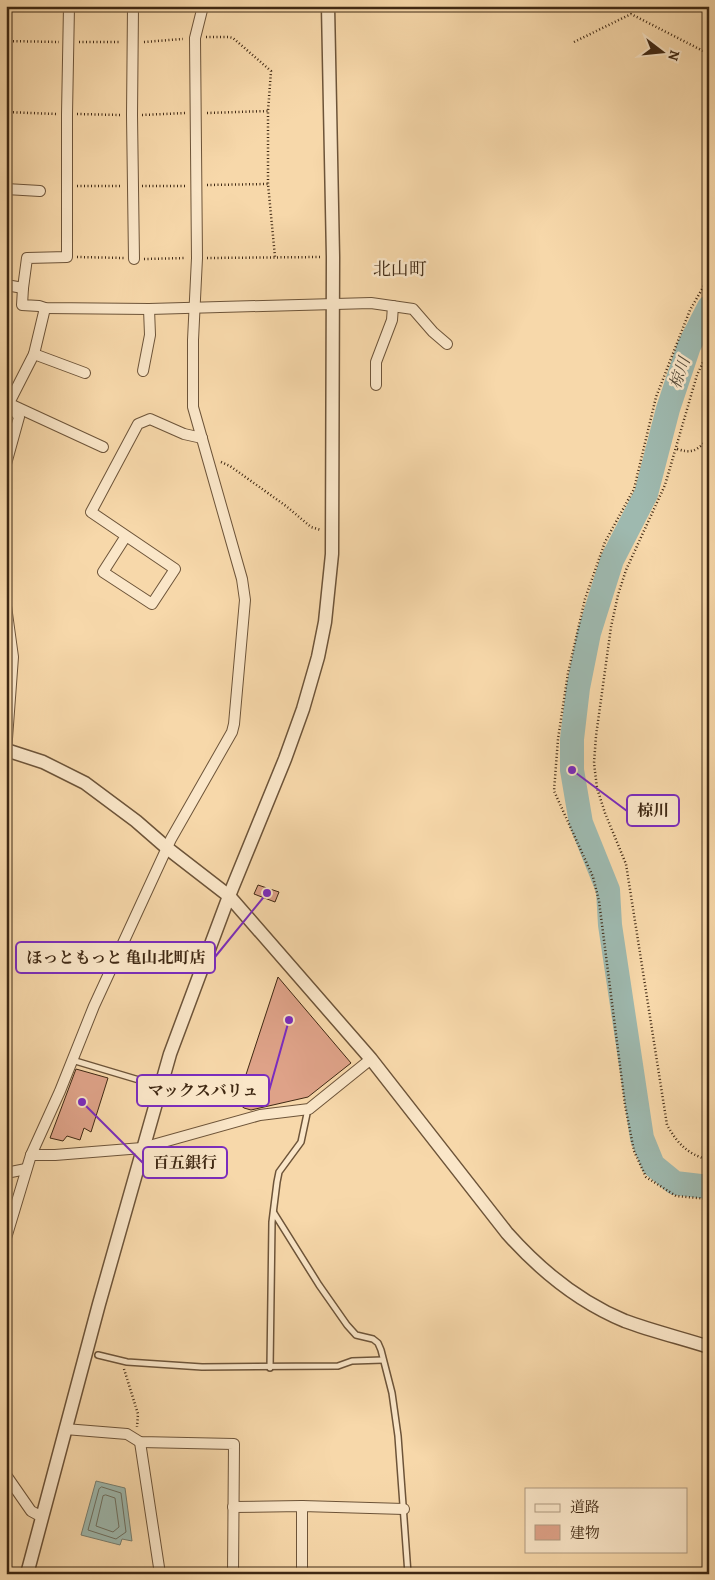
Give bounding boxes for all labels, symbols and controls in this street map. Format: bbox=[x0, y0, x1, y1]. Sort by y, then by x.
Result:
north arrow bbox=[638, 28, 688, 78]
text: N bbox=[663, 48, 685, 63]
district label: 北山町 bbox=[373, 257, 427, 281]
water label: 椋川 bbox=[664, 352, 696, 392]
callout: 椋川 bbox=[627, 795, 679, 826]
text: 椋川 bbox=[637, 800, 669, 822]
callout: ほっともっと 亀山北町店 bbox=[16, 942, 215, 973]
text: ほっともっと 亀山北町店 bbox=[27, 947, 205, 969]
callout: マックスバリュ bbox=[137, 1075, 269, 1106]
text: マックスバリュ bbox=[148, 1080, 258, 1102]
callout: 百五銀行 bbox=[143, 1147, 227, 1178]
text: 百五銀行 bbox=[153, 1152, 217, 1174]
legend bbox=[525, 1488, 688, 1552]
text: 道路 bbox=[570, 1497, 600, 1517]
text: 建物 bbox=[570, 1523, 600, 1543]

